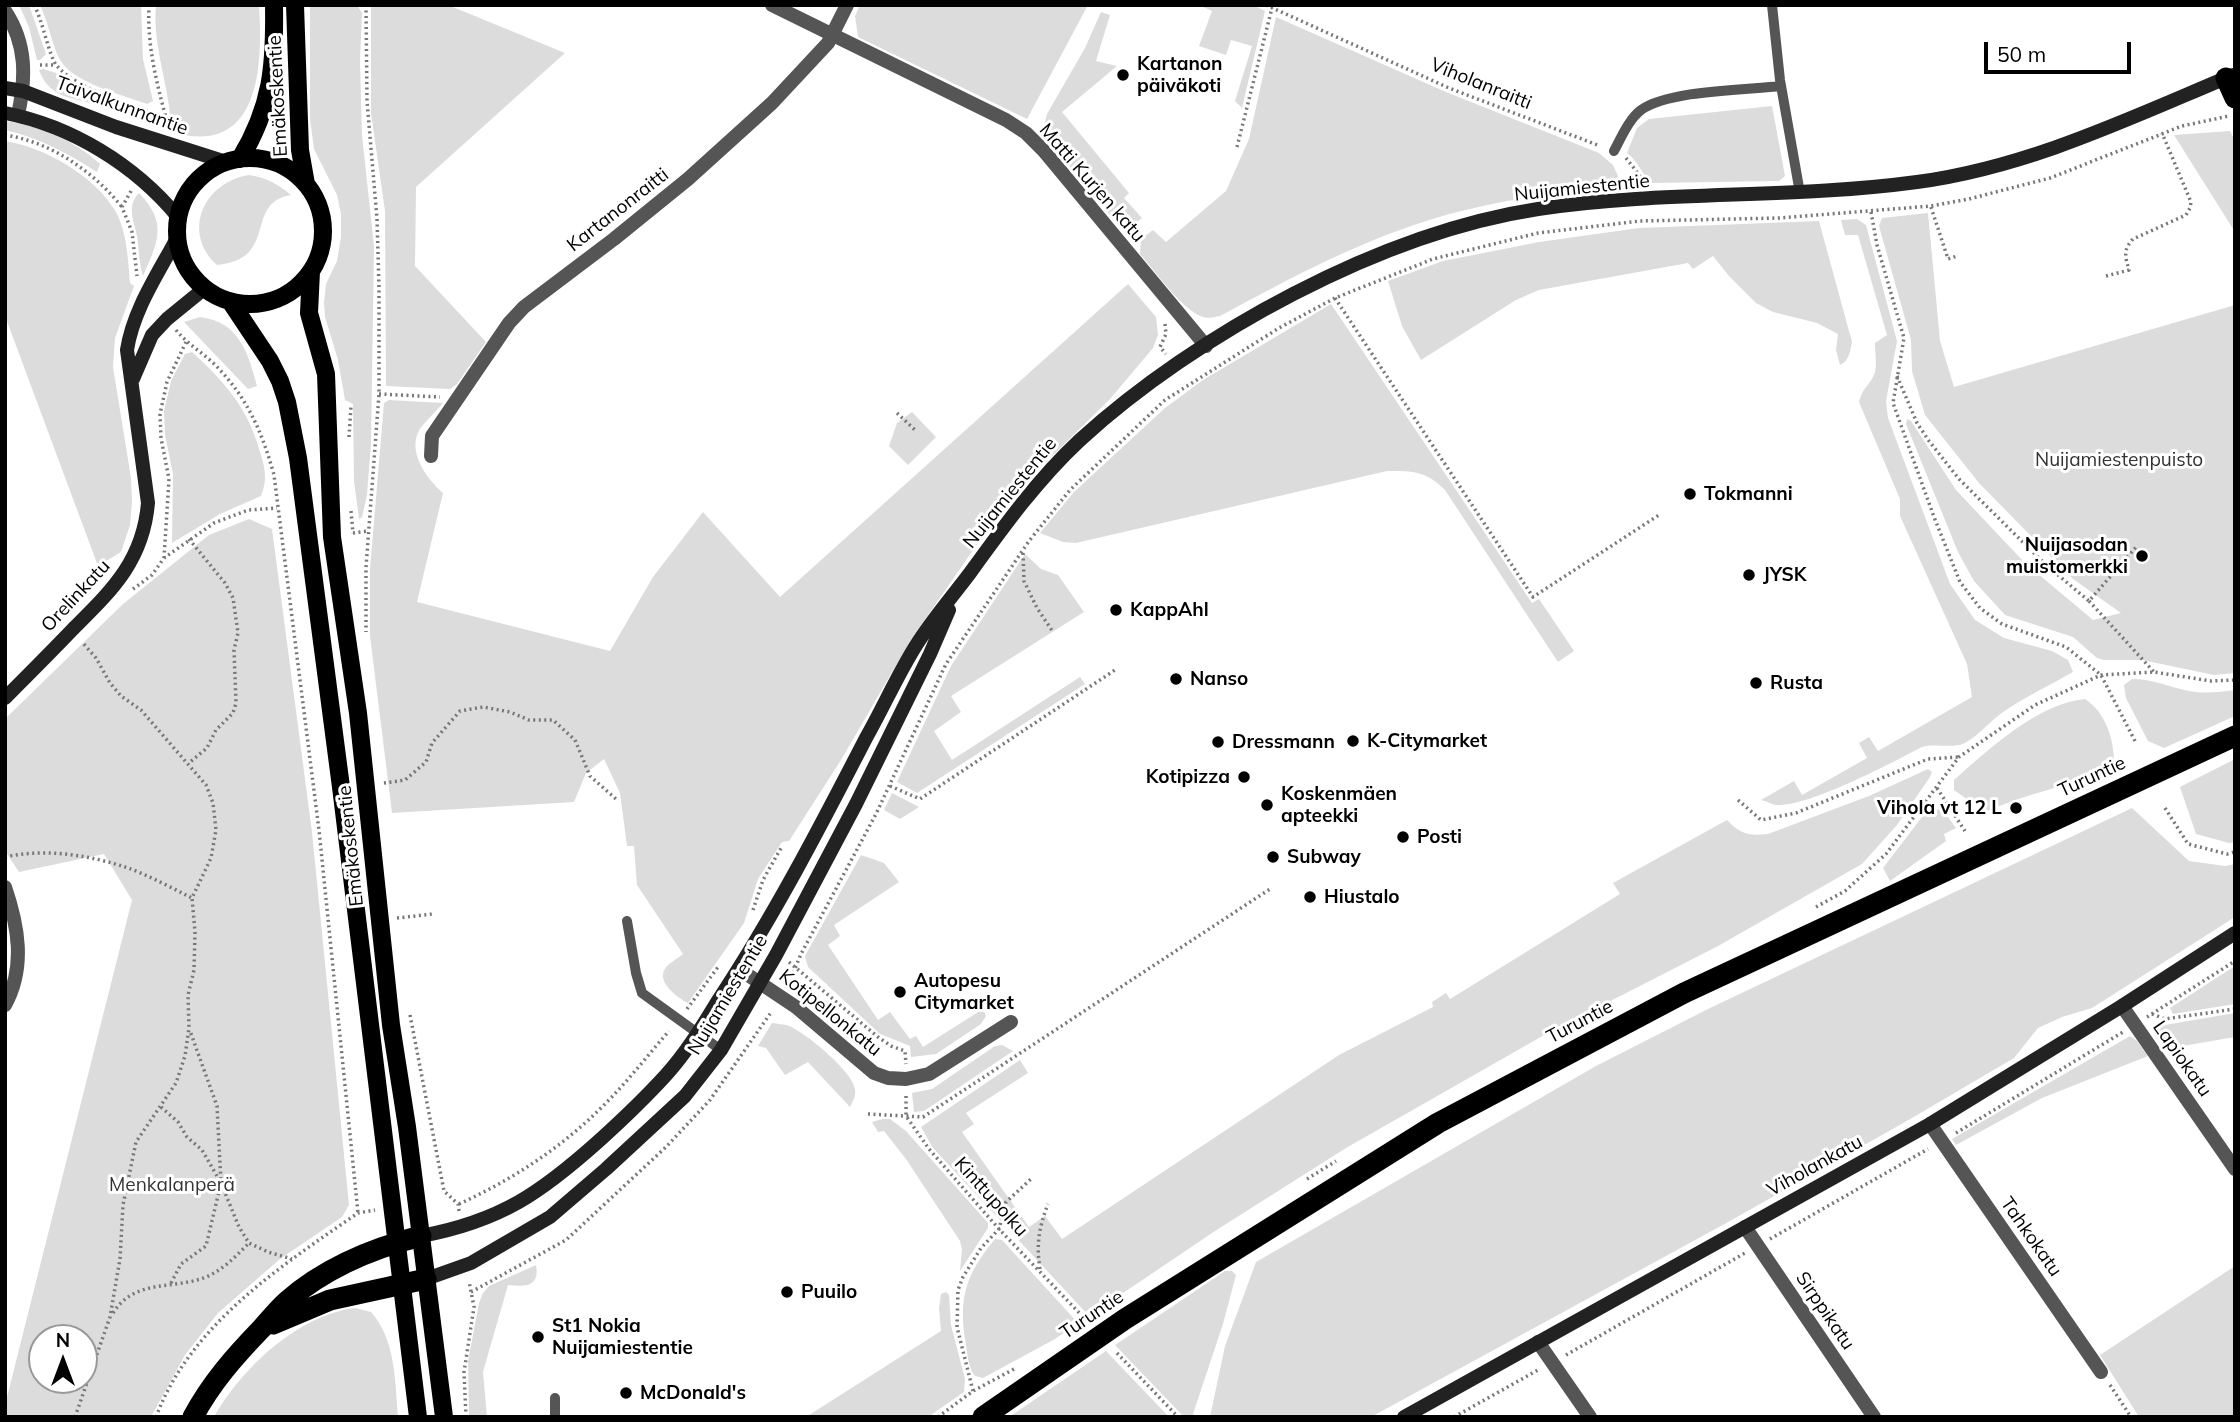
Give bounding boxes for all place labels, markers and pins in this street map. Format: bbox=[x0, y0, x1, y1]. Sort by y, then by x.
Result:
place label: Kartanon päiväkoti bbox=[1137, 53, 1223, 97]
marker: Kartanon päiväkoti bbox=[1115, 67, 1131, 83]
place label: Tokmanni bbox=[1704, 483, 1793, 505]
marker: Tokmanni bbox=[1682, 486, 1698, 502]
place label: Nuijasodan muistomerkki bbox=[2006, 534, 2128, 578]
marker: Nuijasodan muistomerkki bbox=[2134, 548, 2150, 564]
place label: JYSK bbox=[1763, 564, 1806, 586]
marker: JYSK bbox=[1741, 567, 1757, 583]
place label: KappAhl bbox=[1130, 599, 1209, 621]
marker: KappAhl bbox=[1108, 602, 1124, 618]
place label: Nanso bbox=[1190, 668, 1248, 690]
marker: Nanso bbox=[1168, 671, 1184, 687]
place label: Rusta bbox=[1770, 672, 1823, 694]
marker: Rusta bbox=[1748, 675, 1764, 691]
place label: K-Citymarket bbox=[1367, 730, 1487, 752]
place label: Dressmann bbox=[1232, 731, 1335, 753]
marker: K-Citymarket bbox=[1345, 733, 1361, 749]
marker: Dressmann bbox=[1210, 734, 1226, 750]
place label: Kotipizza bbox=[1146, 766, 1230, 788]
marker: Kotipizza bbox=[1236, 769, 1252, 785]
place label: Koskenmäen apteekki bbox=[1281, 783, 1397, 827]
marker: Koskenmäen apteekki bbox=[1259, 797, 1275, 813]
place label: Vihola vt 12 L bbox=[1877, 797, 2002, 819]
marker: Vihola vt 12 L bbox=[2008, 800, 2024, 816]
place label: Posti bbox=[1417, 826, 1462, 848]
marker: Posti bbox=[1395, 829, 1411, 845]
place label: Subway bbox=[1287, 846, 1361, 868]
marker: Subway bbox=[1265, 849, 1281, 865]
place label: Hiustalo bbox=[1324, 886, 1400, 908]
marker: Hiustalo bbox=[1302, 889, 1318, 905]
place label: Autopesu Citymarket bbox=[914, 970, 1014, 1014]
marker: Autopesu Citymarket bbox=[892, 984, 908, 1000]
place label: Puuilo bbox=[801, 1281, 857, 1303]
marker: Puuilo bbox=[779, 1284, 795, 1300]
place label: St1 Nokia Nuijamiestentie bbox=[552, 1315, 693, 1359]
marker: St1 Nokia Nuijamiestentie bbox=[530, 1329, 546, 1345]
place label: McDonald's bbox=[640, 1382, 746, 1404]
marker: McDonald's bbox=[618, 1385, 634, 1401]

